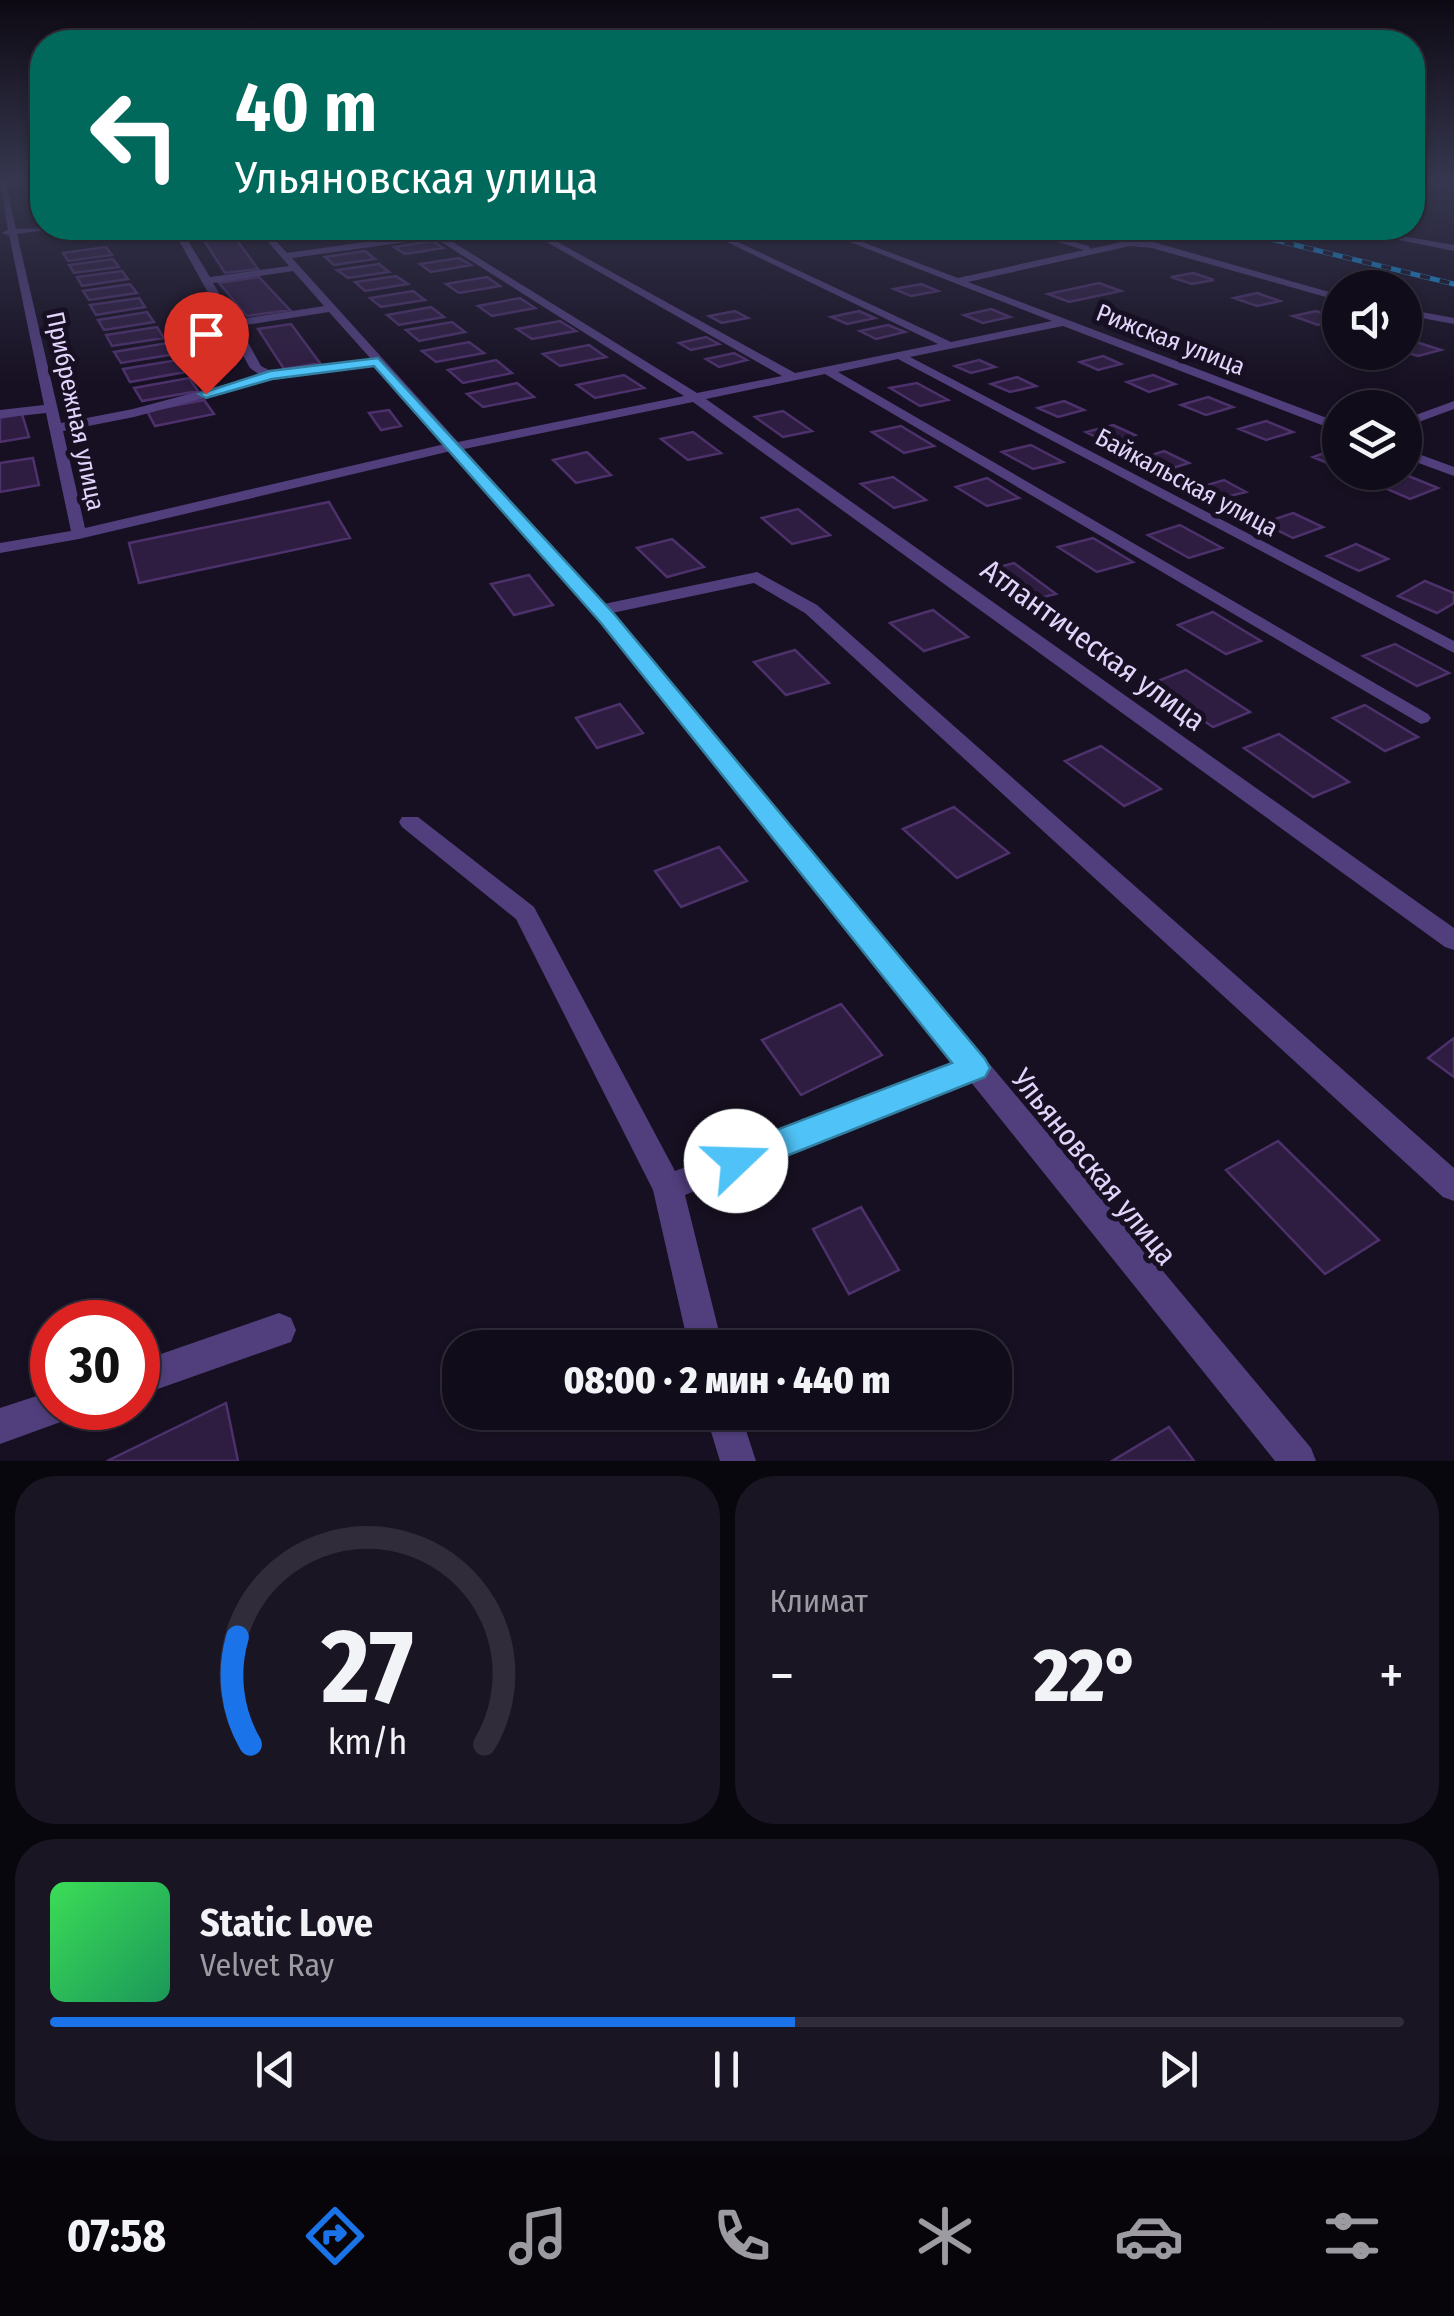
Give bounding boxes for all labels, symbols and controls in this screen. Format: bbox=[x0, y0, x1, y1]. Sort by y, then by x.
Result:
text: 40 m bbox=[235, 66, 377, 150]
icon: left bbox=[70, 70, 200, 200]
text: Ульяновская улица bbox=[235, 151, 598, 205]
map controls bbox=[1322, 270, 1422, 490]
button: sound bbox=[1322, 270, 1422, 370]
pin bbox=[164, 292, 249, 395]
street label: Рижская улица bbox=[1092, 298, 1249, 382]
icon: arrive bbox=[179, 307, 234, 362]
street label: Прибрежная улица bbox=[39, 309, 111, 513]
button: layers bbox=[1322, 390, 1422, 490]
street label: Байкальская улица bbox=[1090, 422, 1283, 544]
street label: Атлантическая улица bbox=[974, 551, 1212, 739]
street label: Ульяновская улица bbox=[1003, 1061, 1184, 1272]
position arrow bbox=[684, 1109, 788, 1213]
speed limit sign: 30 bbox=[30, 1300, 160, 1430]
text: 08:00 · 2 мин · 440 m bbox=[564, 1357, 890, 1403]
text: Климат bbox=[770, 1582, 868, 1620]
text: 27 bbox=[320, 1605, 413, 1730]
text: 22° bbox=[1034, 1631, 1139, 1721]
text: − bbox=[770, 1643, 794, 1709]
text: + bbox=[1379, 1643, 1404, 1709]
text: km/h bbox=[327, 1721, 407, 1763]
text: Static Love bbox=[200, 1900, 373, 1946]
text: Velvet Ray bbox=[200, 1946, 334, 1984]
icon: previous bbox=[248, 2042, 303, 2097]
icon: pause bbox=[699, 2042, 754, 2097]
icon: next bbox=[1151, 2042, 1206, 2097]
icon: directions bbox=[300, 2201, 370, 2271]
icon: music bbox=[503, 2201, 573, 2271]
icon: phone bbox=[707, 2201, 777, 2271]
icon: climate bbox=[910, 2201, 980, 2271]
icon: car bbox=[1114, 2201, 1184, 2271]
icon: filters bbox=[1317, 2201, 1387, 2271]
text: 07:58 bbox=[67, 2209, 166, 2263]

